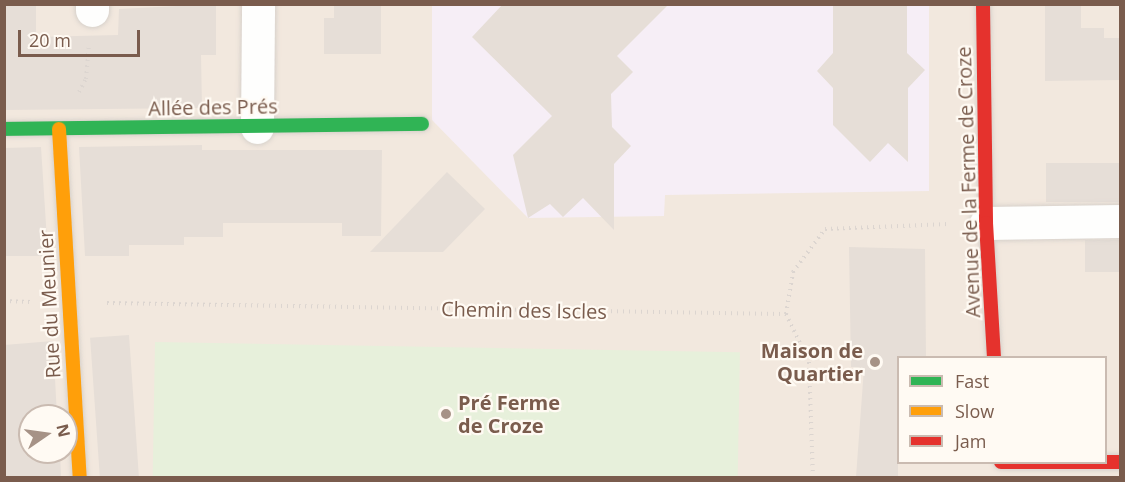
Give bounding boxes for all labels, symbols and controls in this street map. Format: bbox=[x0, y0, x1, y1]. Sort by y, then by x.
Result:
scale bar bbox=[21, 18, 142, 56]
text: 20 m bbox=[29, 28, 71, 52]
street label: Avenue de la Ferme de Croze bbox=[951, 46, 985, 318]
street label: Allée des Prés bbox=[148, 94, 278, 120]
street label: Rue du Meunier bbox=[33, 229, 65, 379]
street label: Chemin des Iscles bbox=[441, 297, 607, 323]
place label: Maison de Quartier bbox=[761, 338, 863, 385]
marker: Maison de Quartier bbox=[868, 355, 882, 369]
legend bbox=[897, 356, 1107, 464]
text: Fast bbox=[955, 369, 989, 393]
place label: Pré Ferme de Croze bbox=[458, 390, 560, 437]
text: Slow bbox=[955, 399, 994, 423]
north arrow bbox=[18, 404, 78, 464]
marker: Pré Ferme de Croze bbox=[439, 407, 453, 421]
text: N bbox=[51, 422, 76, 439]
text: Jam bbox=[955, 429, 987, 453]

